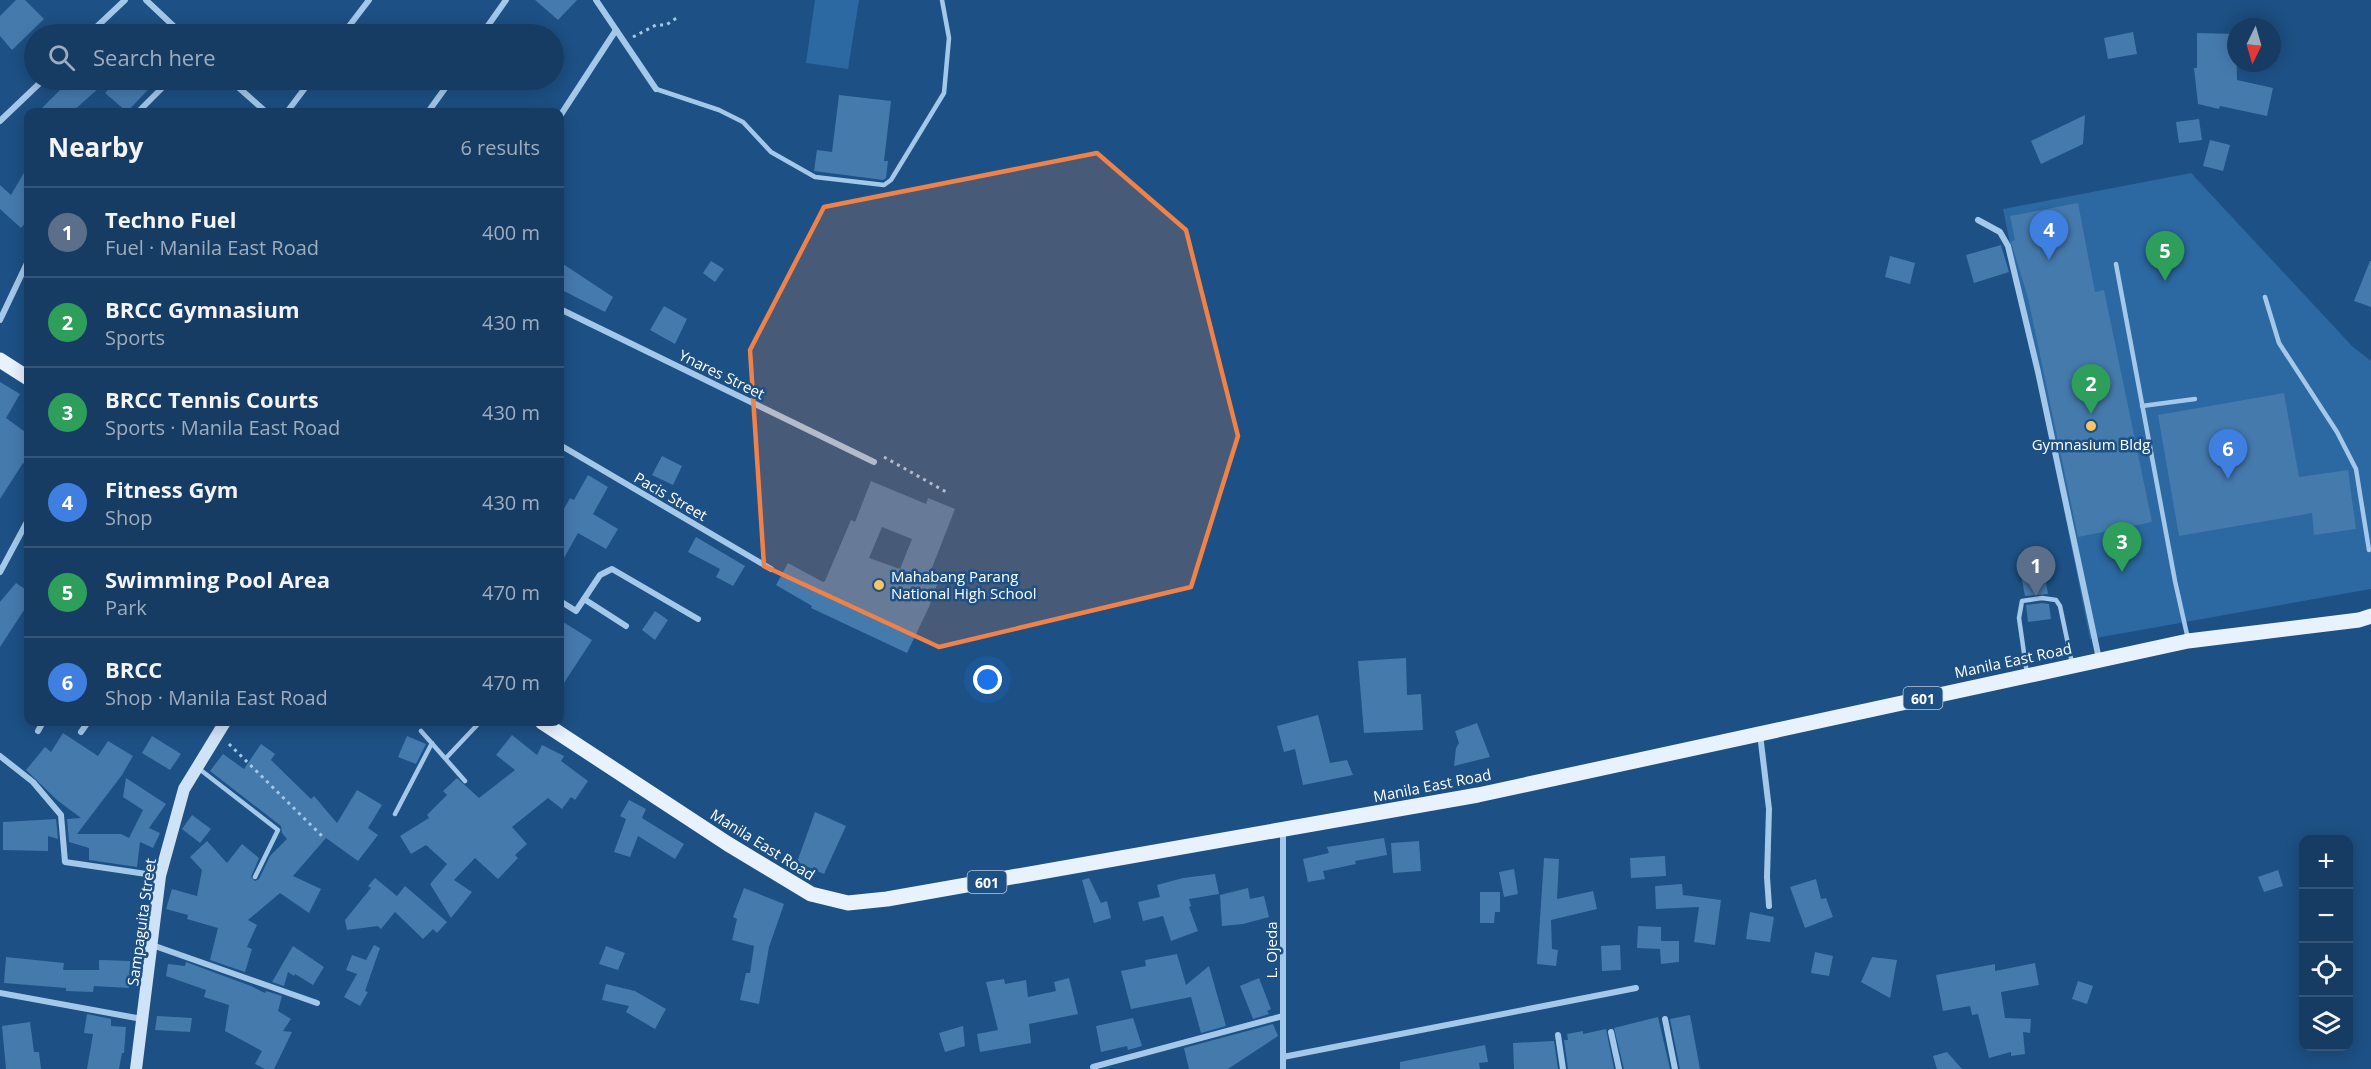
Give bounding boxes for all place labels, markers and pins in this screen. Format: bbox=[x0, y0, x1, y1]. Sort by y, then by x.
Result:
pin: 4 bbox=[2030, 210, 2068, 260]
pin: 5 bbox=[2146, 232, 2184, 281]
pin: 2 bbox=[2072, 364, 2110, 414]
marker: Gymnasium Bldg bbox=[2084, 419, 2098, 433]
pin: 6 bbox=[2208, 430, 2248, 479]
place label: Gymnasium Bldg bbox=[2032, 434, 2150, 454]
pin: 3 bbox=[2102, 522, 2142, 572]
pin: 1 bbox=[2016, 546, 2056, 596]
place label: Mahabang Parang National High School bbox=[891, 566, 1037, 603]
marker: Mahabang Parang National High School bbox=[872, 578, 886, 592]

